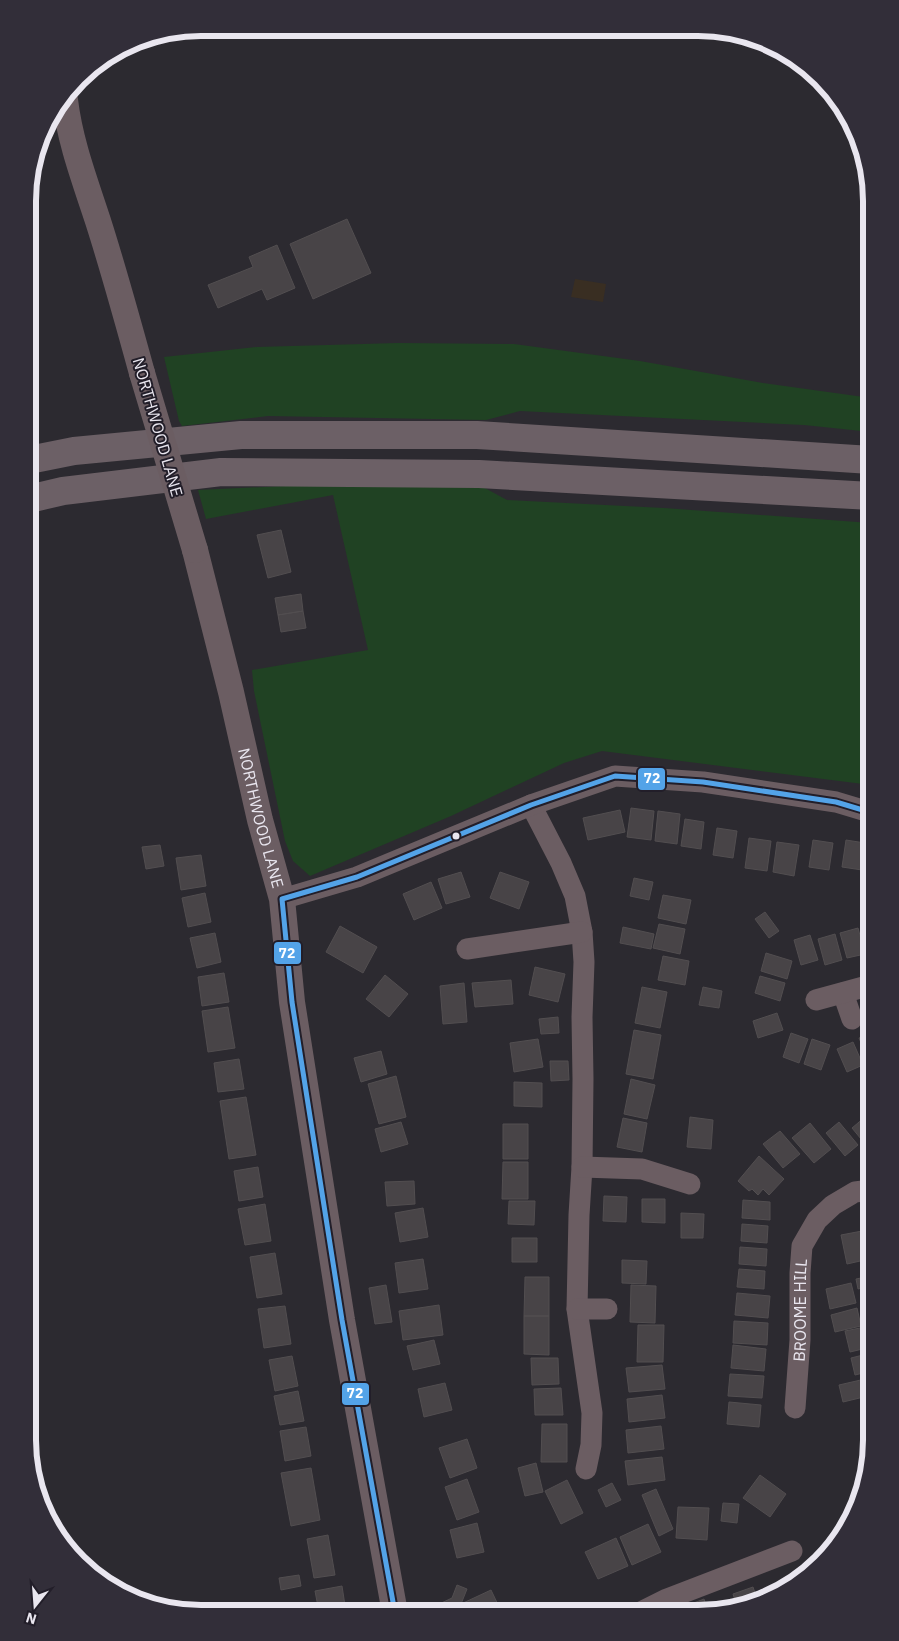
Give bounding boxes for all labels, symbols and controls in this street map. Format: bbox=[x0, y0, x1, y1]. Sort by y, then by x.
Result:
street label: NORTHWOOD LANE bbox=[129, 355, 187, 499]
street label: NORTHWOOD LANE bbox=[234, 746, 288, 890]
line badge: 72 bbox=[637, 767, 666, 791]
text: 72 bbox=[644, 769, 660, 787]
unlabelled marker bbox=[451, 831, 461, 841]
line badge: 72 bbox=[273, 941, 302, 965]
text: 72 bbox=[279, 944, 295, 962]
street label: BROOME HILL bbox=[788, 1258, 811, 1362]
line badge: 72 bbox=[341, 1382, 370, 1406]
text: 72 bbox=[347, 1384, 363, 1402]
north arrow bbox=[10, 1581, 60, 1631]
text: N bbox=[24, 1608, 39, 1629]

